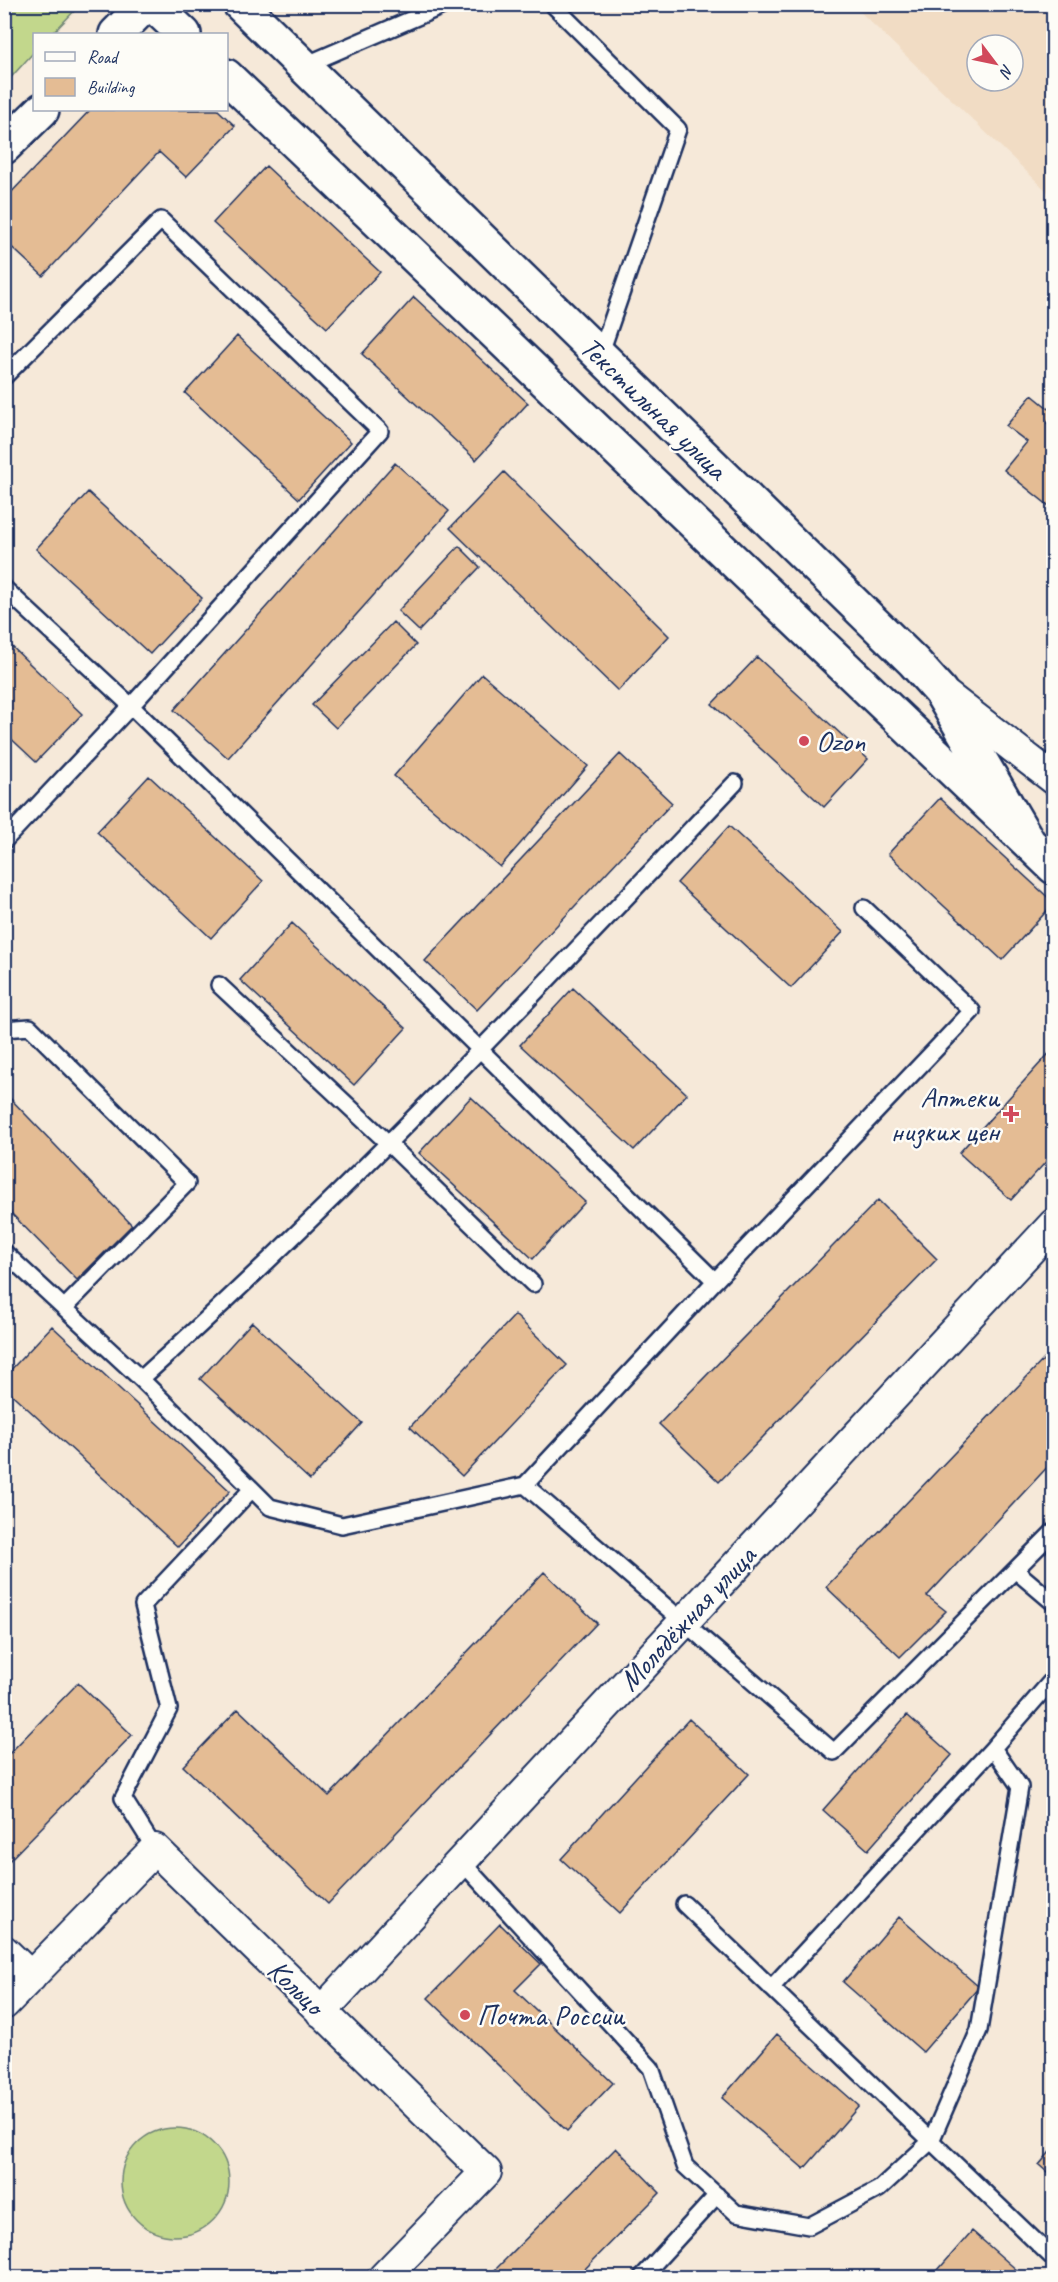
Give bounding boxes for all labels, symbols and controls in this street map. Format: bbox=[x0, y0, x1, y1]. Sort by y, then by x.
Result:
legend bbox=[33, 33, 228, 111]
north arrow bbox=[965, 33, 1025, 93]
text: Road bbox=[87, 46, 120, 68]
text: N bbox=[994, 61, 1018, 83]
text: Building bbox=[87, 76, 136, 98]
street label: Текстильная улица bbox=[572, 328, 737, 489]
place label: Ozon bbox=[816, 722, 866, 760]
marker: Ozon bbox=[797, 734, 811, 748]
place label: Аптеки низких цен bbox=[891, 1078, 1002, 1150]
marker: Аптеки низких цен bbox=[1004, 1107, 1018, 1121]
street label: Молодёжная улица bbox=[610, 1536, 765, 1699]
street label: Кольцо bbox=[260, 1951, 335, 2026]
place label: Почта России bbox=[477, 1996, 626, 2034]
marker: Почта России bbox=[458, 2008, 472, 2022]

